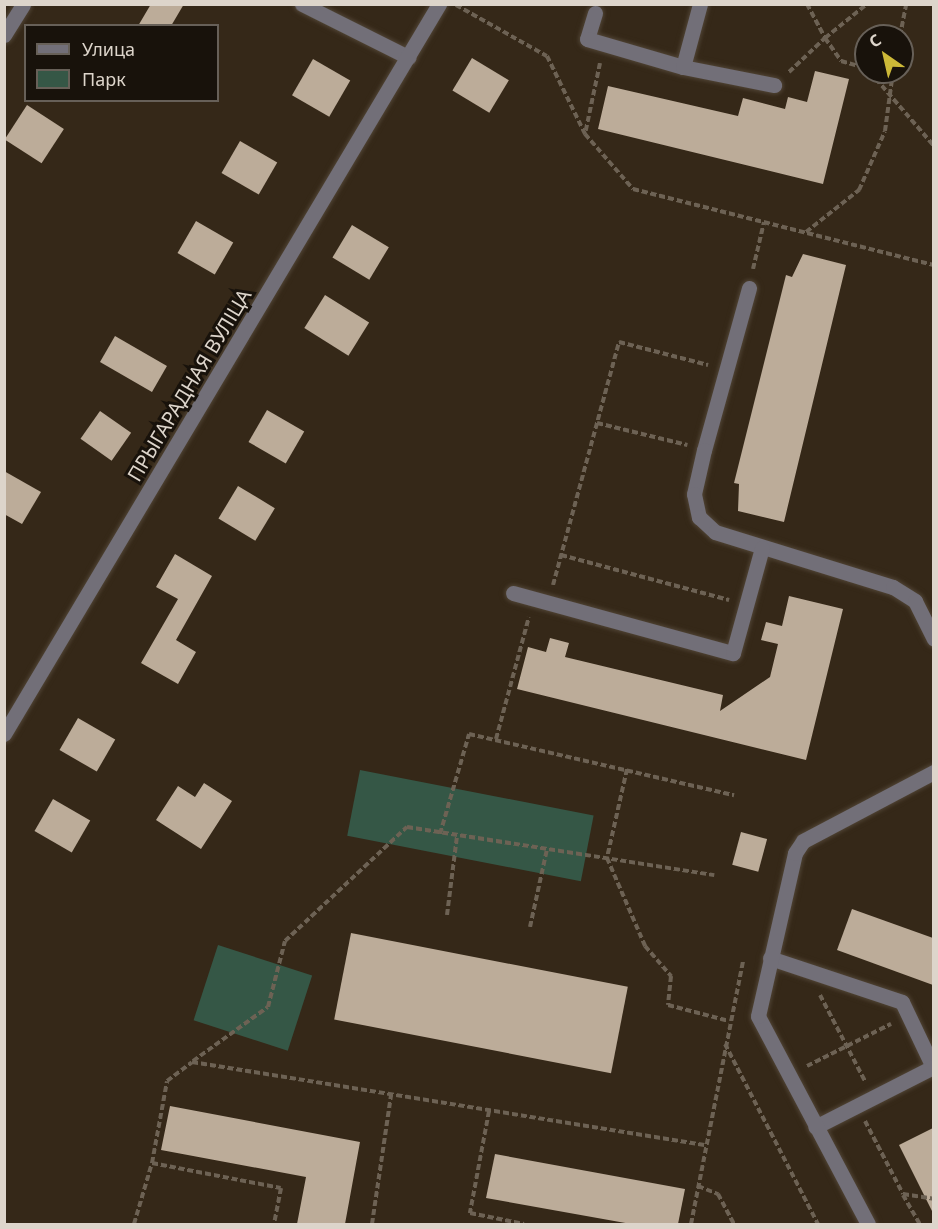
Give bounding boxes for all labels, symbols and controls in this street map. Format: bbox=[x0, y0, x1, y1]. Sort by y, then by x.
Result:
legend bbox=[24, 24, 219, 102]
north arrow bbox=[854, 24, 914, 84]
text: С bbox=[865, 29, 885, 53]
text: Улица bbox=[82, 37, 135, 61]
text: Парк bbox=[82, 67, 126, 91]
street label: ПРЫГАРАДНАЯ ВУЛІЦА bbox=[122, 285, 256, 485]

